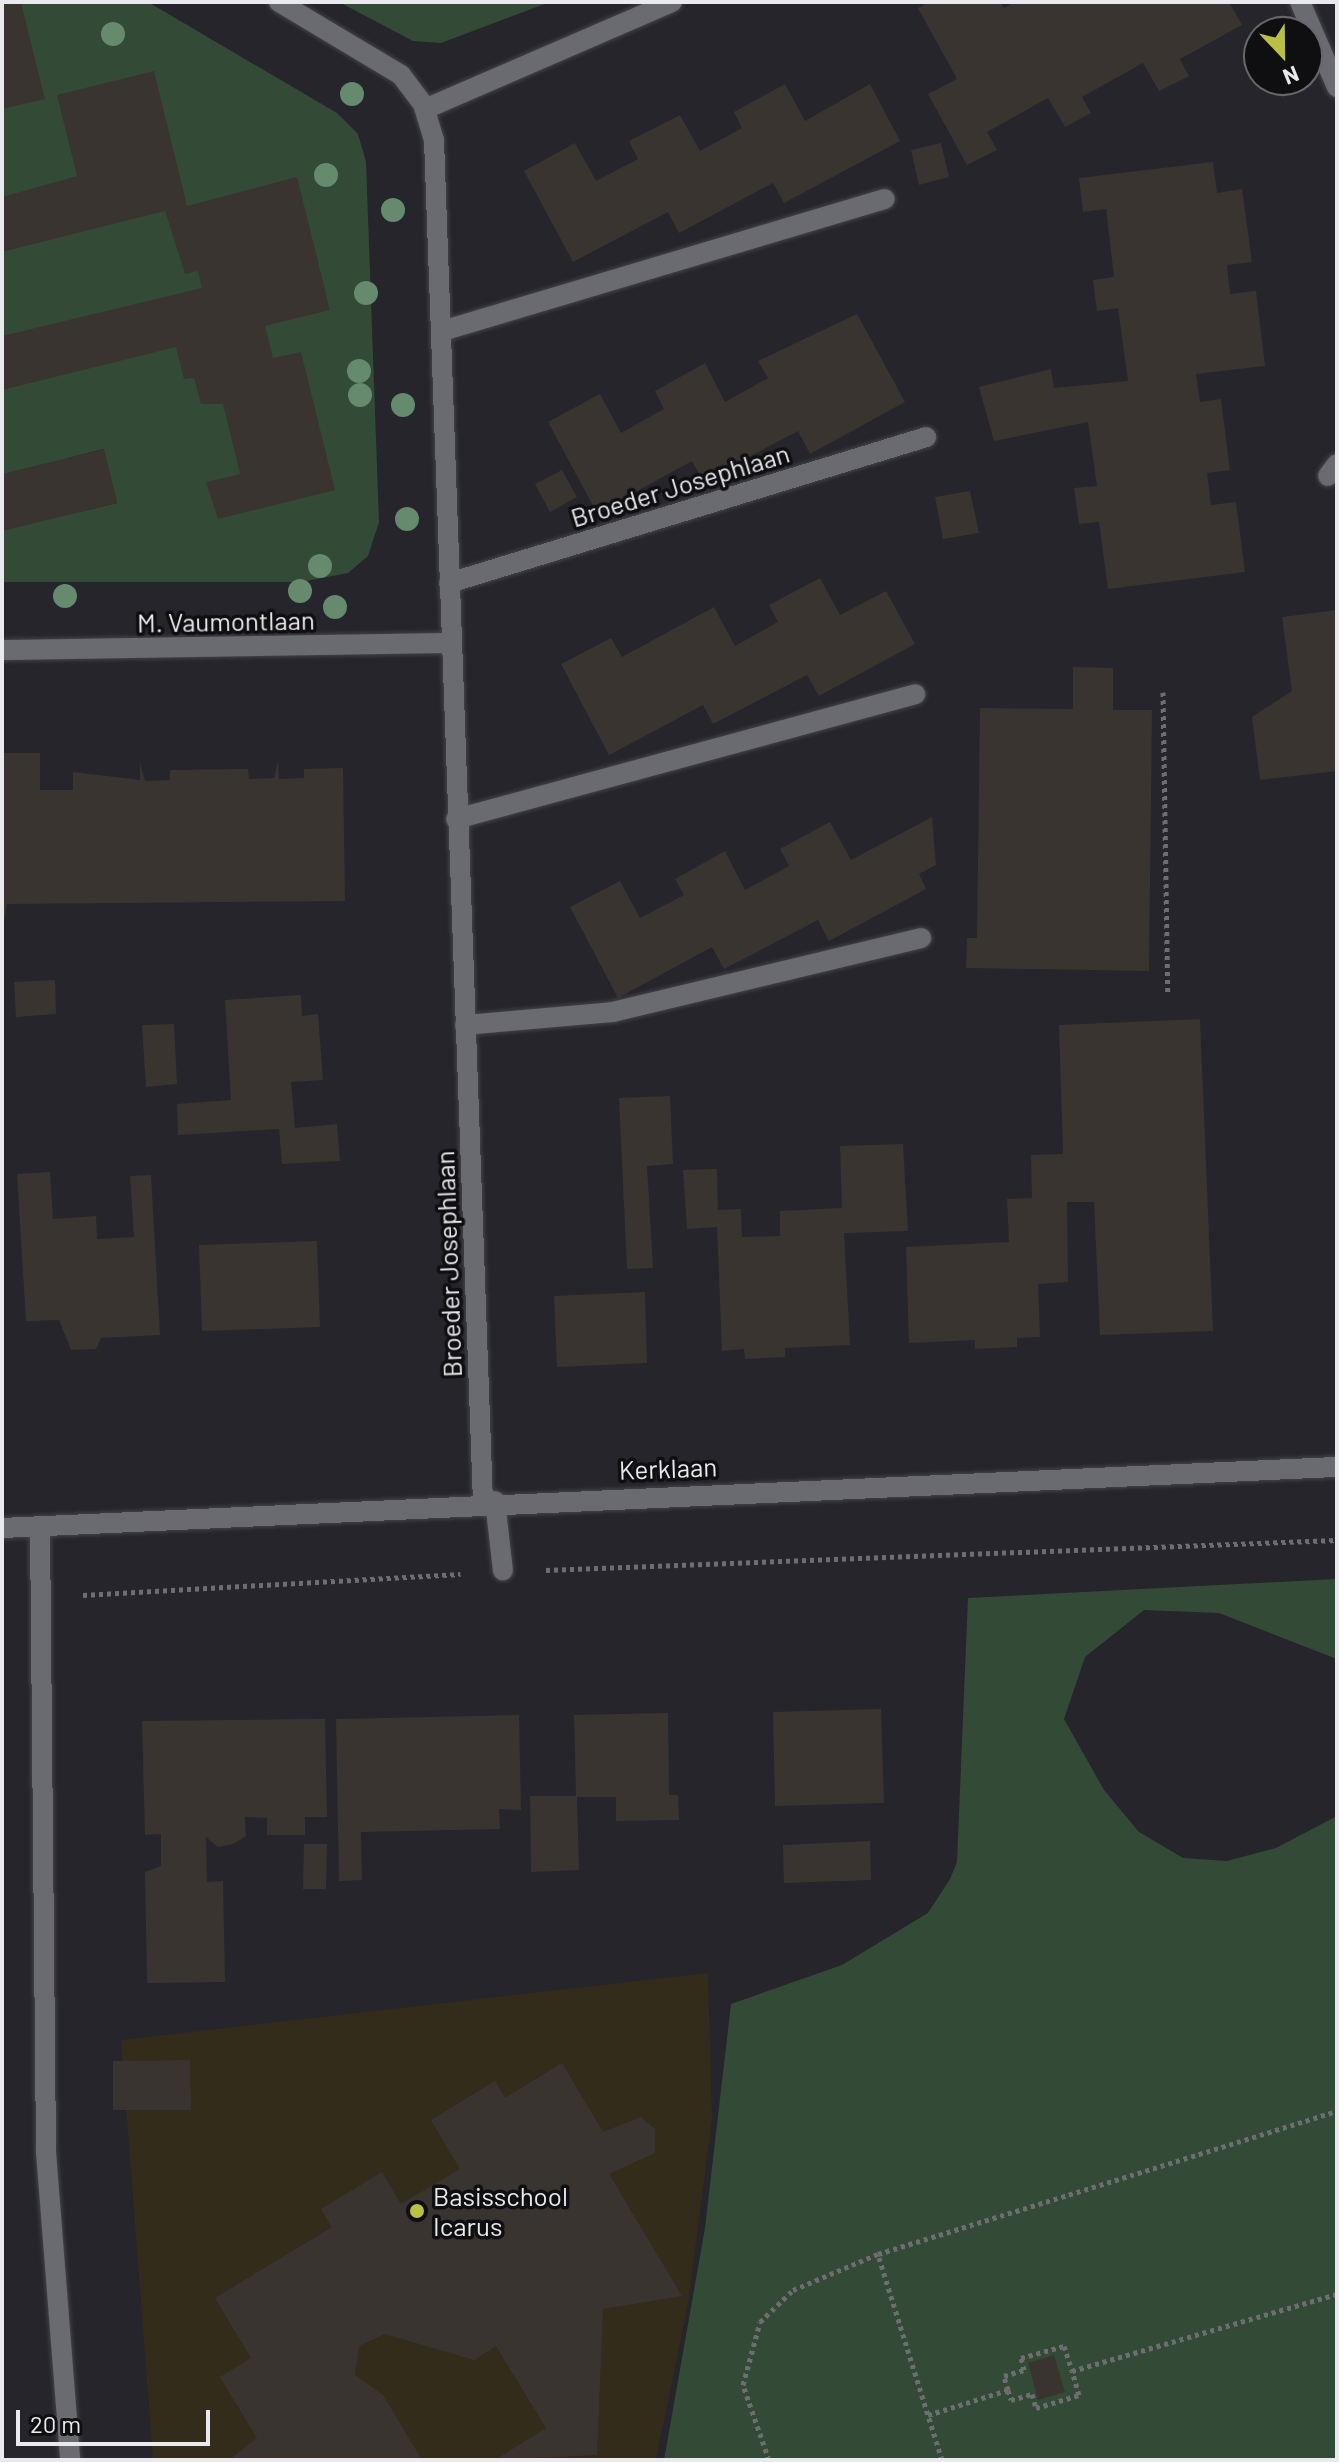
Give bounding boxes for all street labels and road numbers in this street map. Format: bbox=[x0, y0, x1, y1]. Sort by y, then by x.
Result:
street label: Broeder Josephlaan bbox=[567, 437, 793, 533]
street label: M. Vaumontlaan bbox=[137, 604, 315, 638]
street label: Broeder Josephlaan bbox=[428, 1150, 468, 1378]
street label: Kerklaan bbox=[618, 1451, 718, 1485]

